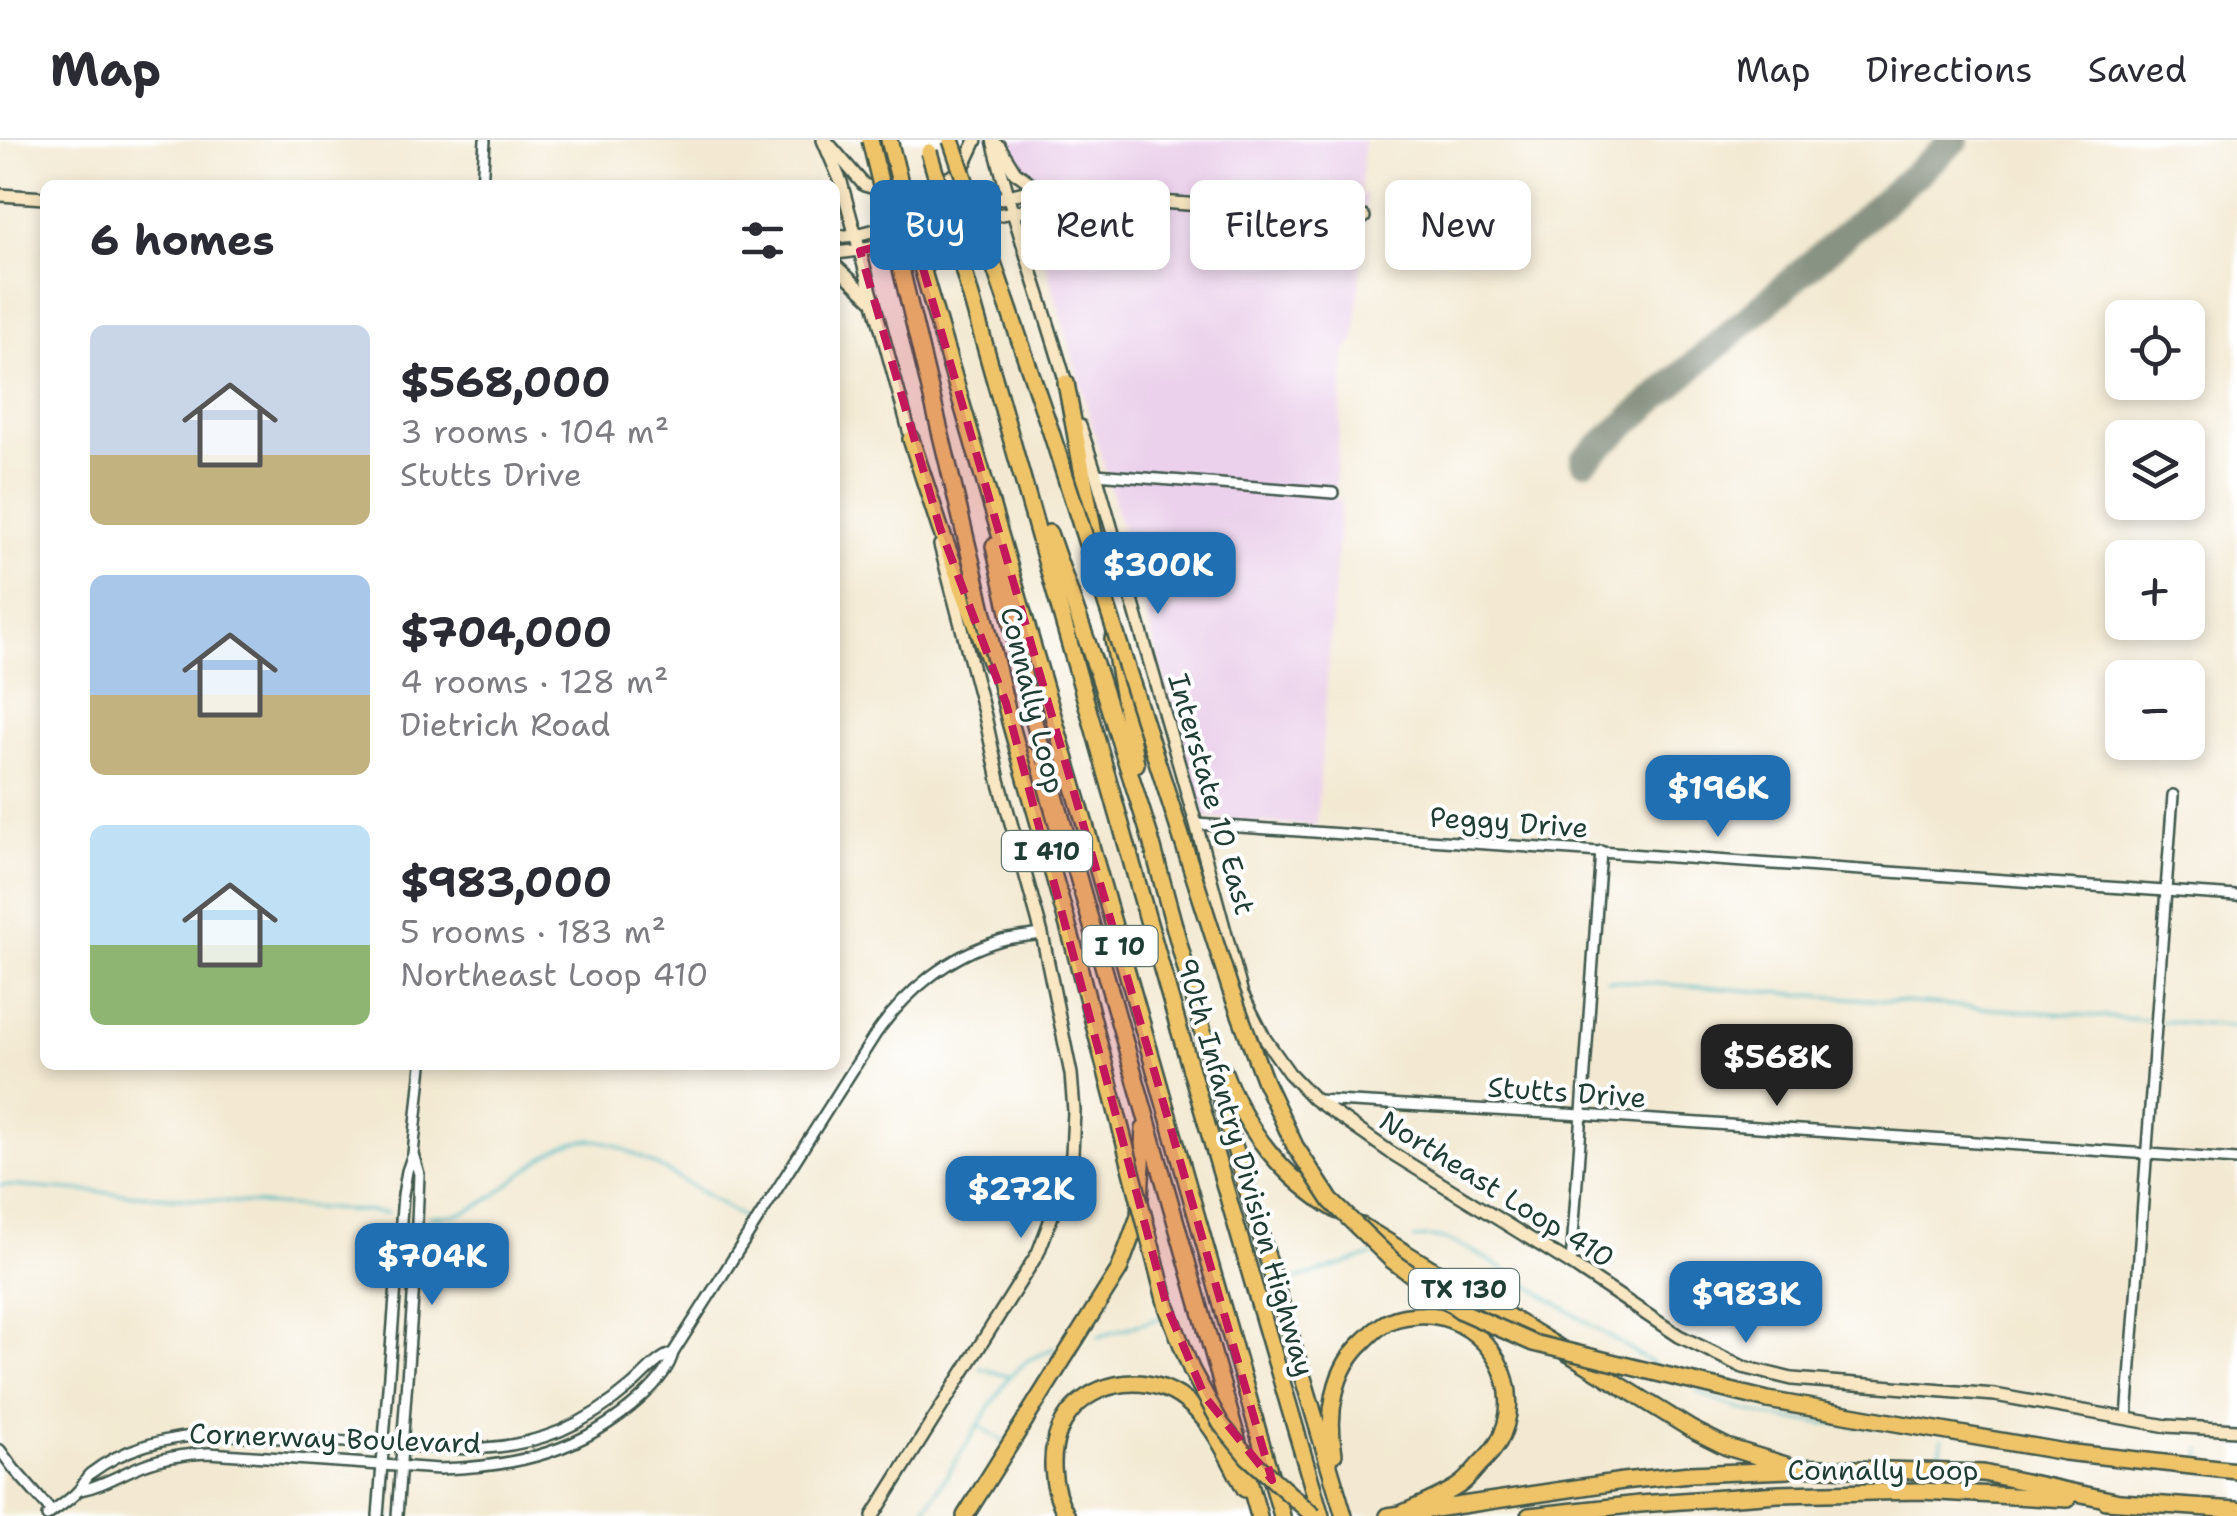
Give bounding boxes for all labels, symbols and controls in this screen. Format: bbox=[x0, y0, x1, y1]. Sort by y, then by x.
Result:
text: Map bbox=[50, 37, 161, 101]
text: Map bbox=[1736, 46, 1811, 93]
text: Directions bbox=[1866, 46, 2033, 93]
text: Saved bbox=[2088, 46, 2187, 93]
chip: Buy bbox=[870, 180, 1001, 270]
chip: Rent bbox=[1021, 180, 1170, 270]
chip: Filters bbox=[1190, 180, 1365, 270]
chip: New bbox=[1385, 180, 1531, 270]
text: 6 homes bbox=[90, 212, 275, 268]
icon: filters bbox=[735, 213, 790, 268]
map controls bbox=[2105, 300, 2205, 760]
button: locate bbox=[2105, 300, 2205, 400]
text: $568,000 bbox=[400, 354, 611, 410]
icon: home bbox=[170, 365, 290, 485]
text: 3 rooms · 104 m² bbox=[400, 410, 669, 453]
button: layers bbox=[2105, 420, 2205, 520]
text: Stutts Drive bbox=[400, 453, 582, 496]
pin: $300K bbox=[1088, 532, 1228, 617]
button: + bbox=[2105, 540, 2205, 640]
text: $300K bbox=[1103, 543, 1213, 586]
street label: Connally Loop bbox=[991, 603, 1075, 797]
text: $704,000 bbox=[400, 604, 612, 660]
icon: home bbox=[170, 615, 290, 735]
text: 4 rooms · 128 m² bbox=[400, 660, 668, 703]
button: − bbox=[2105, 660, 2205, 760]
street label: Interstate 10 East bbox=[1159, 669, 1265, 919]
text: Dietrich Road bbox=[400, 703, 611, 746]
pin: $196K bbox=[1648, 755, 1788, 840]
text: $196K bbox=[1667, 766, 1769, 809]
street label: Peggy Drive bbox=[1428, 798, 1590, 846]
road number: I 410 bbox=[1002, 831, 1092, 871]
text: $983,000 bbox=[400, 854, 612, 910]
icon: home bbox=[170, 865, 290, 985]
text: 5 rooms · 183 m² bbox=[400, 910, 666, 953]
road number: I 10 bbox=[1082, 926, 1158, 966]
text: Northeast Loop 410 bbox=[400, 953, 708, 996]
street label: 90th Infantry Division Highway bbox=[1168, 953, 1324, 1381]
pin: $568K bbox=[1707, 1024, 1847, 1109]
text: $568K bbox=[1723, 1035, 1831, 1078]
street label: Stutts Drive bbox=[1486, 1067, 1648, 1117]
street label: Northeast Loop 410 bbox=[1373, 1101, 1621, 1277]
pin: $272K bbox=[951, 1156, 1091, 1241]
text: $272K bbox=[967, 1167, 1075, 1210]
pin: $704K bbox=[362, 1223, 502, 1308]
text: $704K bbox=[377, 1234, 487, 1277]
pin: $983K bbox=[1676, 1261, 1816, 1346]
road number: TX 130 bbox=[1409, 1269, 1519, 1309]
text: $983K bbox=[1691, 1272, 1801, 1315]
street label: Cornerway Boulevard bbox=[189, 1414, 481, 1462]
street label: Connally Loop bbox=[1787, 1451, 1979, 1489]

